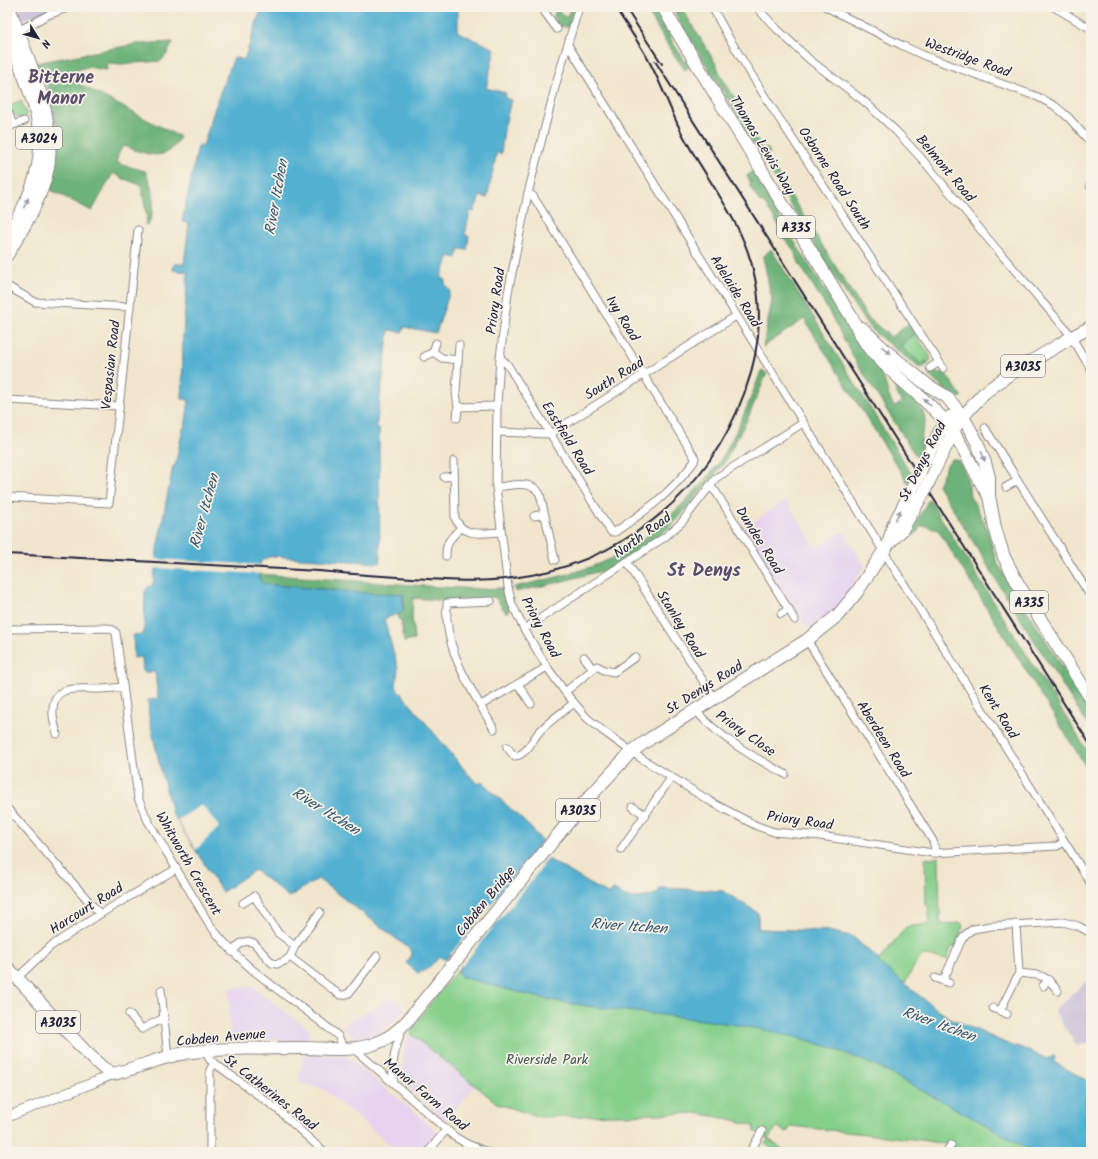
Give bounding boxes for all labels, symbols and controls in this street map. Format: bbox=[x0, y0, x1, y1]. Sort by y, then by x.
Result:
north arrow bbox=[18, 18, 58, 58]
street label: Westridge Road bbox=[922, 32, 1015, 84]
text: N bbox=[36, 35, 54, 52]
district label: Bitterne Manor bbox=[28, 64, 94, 114]
street label: Thomas Lewis Way bbox=[724, 91, 801, 200]
street label: Osborne Road South bbox=[792, 122, 876, 235]
road number: A3024 bbox=[16, 127, 62, 149]
street label: Belmont Road bbox=[910, 130, 981, 208]
water label: River Itchen bbox=[259, 157, 296, 237]
one-way arrow bbox=[23, 196, 29, 208]
road number: A335 bbox=[777, 216, 815, 238]
street label: Adelaide Road bbox=[704, 251, 767, 333]
street label: Priory Road bbox=[480, 266, 512, 336]
street label: Ivy Road bbox=[599, 291, 645, 347]
street label: Vespasian Road bbox=[95, 318, 127, 411]
one-way arrow bbox=[880, 346, 891, 355]
street label: South Road bbox=[580, 351, 650, 406]
road number: A3035 bbox=[1001, 355, 1045, 377]
street label: Eastfield Road bbox=[536, 397, 599, 481]
one-way arrow bbox=[922, 397, 932, 407]
street label: St Denys Road bbox=[893, 417, 953, 505]
one-way arrow bbox=[980, 450, 986, 462]
water label: River Itchen bbox=[183, 470, 227, 551]
street label: Dundee Road bbox=[730, 502, 789, 580]
street label: North Road bbox=[609, 507, 677, 564]
one-way arrow bbox=[895, 509, 901, 521]
district label: St Denys bbox=[667, 557, 741, 586]
street label: Stanley Road bbox=[650, 586, 710, 664]
road number: A335 bbox=[1010, 591, 1048, 613]
street label: Priory Road bbox=[515, 593, 566, 663]
street label: St Denys Road bbox=[662, 655, 748, 720]
street label: Kent Road bbox=[973, 680, 1024, 744]
street label: Aberdeen Road bbox=[851, 697, 916, 783]
street label: Priory Close bbox=[711, 705, 781, 763]
water label: River Itchen bbox=[287, 781, 365, 843]
road number: A3035 bbox=[556, 799, 600, 821]
street label: Priory Road bbox=[765, 805, 835, 837]
street label: Whitworth Crescent bbox=[149, 807, 227, 920]
street label: Cobden Bridge bbox=[450, 861, 522, 942]
street label: Harcourt Road bbox=[45, 877, 129, 940]
water label: River Itchen bbox=[590, 912, 669, 942]
water label: River Itchen bbox=[899, 1001, 980, 1050]
road number: A3035 bbox=[36, 1011, 80, 1033]
street label: Cobden Avenue bbox=[175, 1023, 267, 1053]
street label: St Catherines Road bbox=[219, 1049, 323, 1137]
park label: Riverside Park bbox=[506, 1049, 588, 1071]
street label: Manor Farm Road bbox=[378, 1053, 473, 1138]

